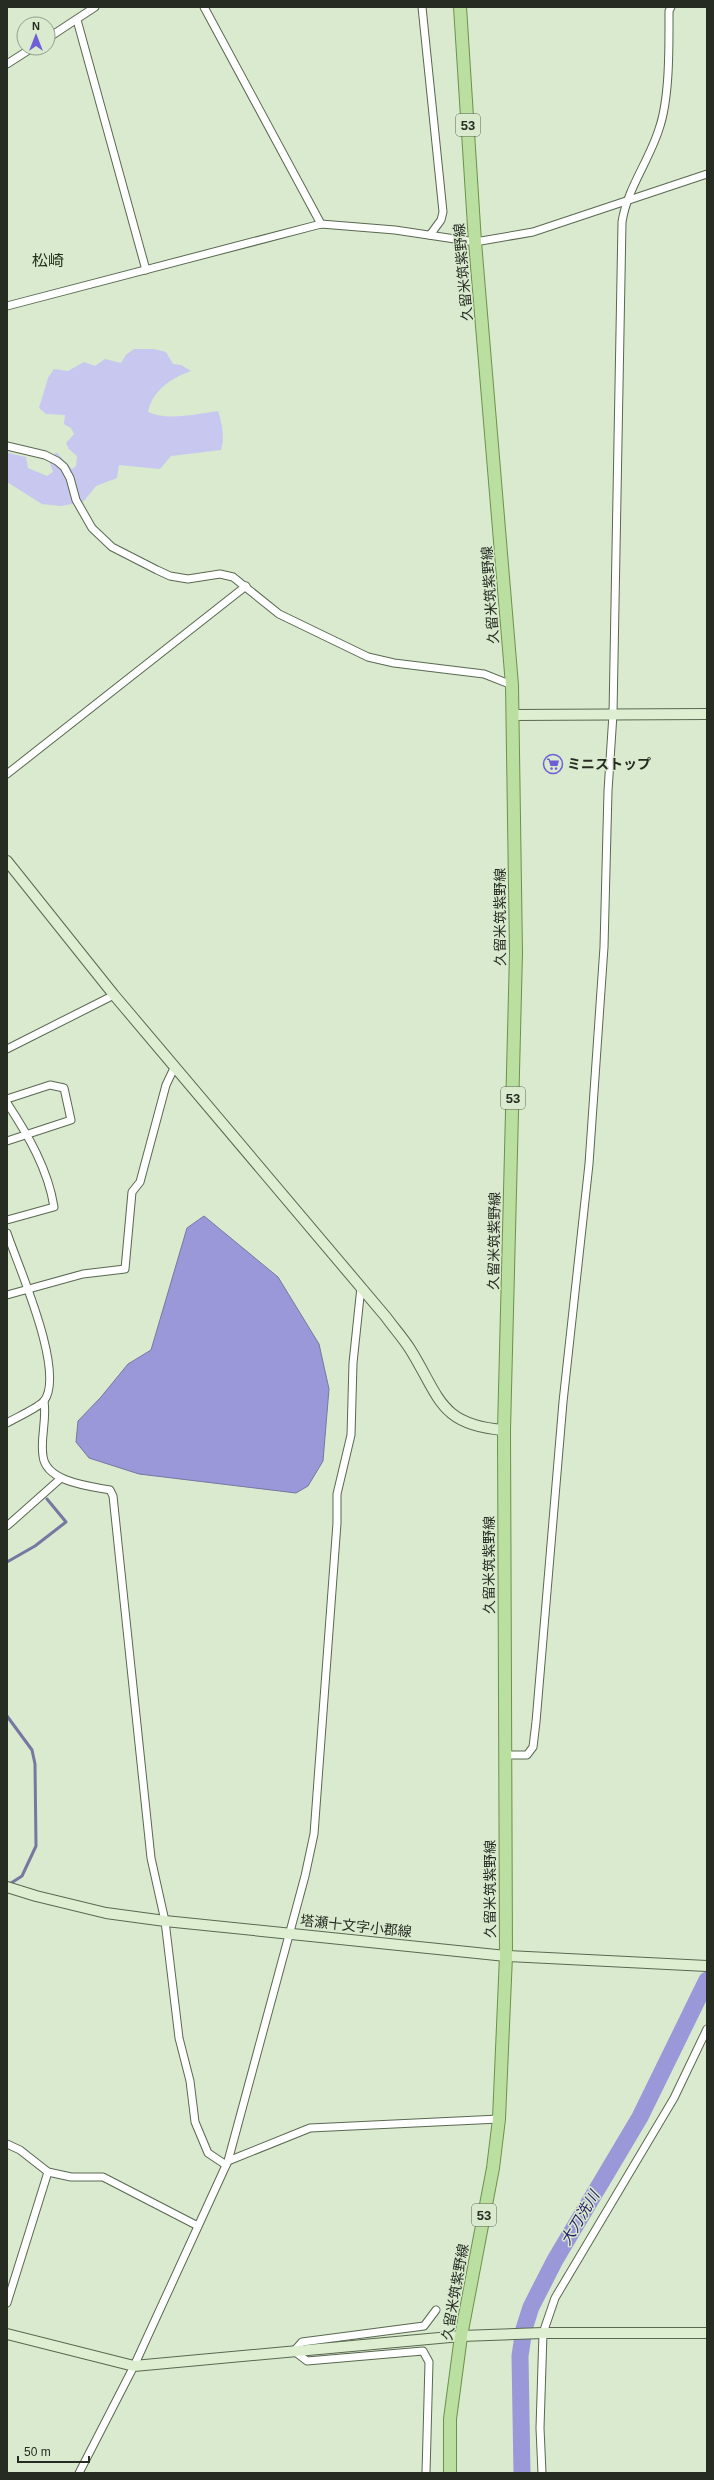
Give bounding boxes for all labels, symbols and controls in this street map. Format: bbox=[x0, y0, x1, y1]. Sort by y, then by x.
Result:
north arrow bbox=[16, 16, 56, 56]
text: N bbox=[32, 20, 40, 32]
road number: 53 bbox=[456, 114, 480, 136]
street label: 久留米筑紫野線 bbox=[451, 222, 475, 322]
district label: 松崎 bbox=[32, 252, 64, 269]
street label: 久留米筑紫野線 bbox=[479, 546, 501, 644]
supermarket icon: ミニストップ bbox=[542, 753, 564, 775]
place label: ミニストップ bbox=[567, 756, 651, 772]
street label: 久留米筑紫野線 bbox=[492, 868, 508, 966]
road number: 53 bbox=[501, 1087, 525, 1109]
street label: 久留米筑紫野線 bbox=[485, 1192, 503, 1290]
street label: 久留米筑紫野線 bbox=[481, 1516, 497, 1614]
street label: 久留米筑紫野線 bbox=[482, 1840, 498, 1938]
street label: 塔瀬十文字小郡線 bbox=[299, 1912, 413, 1940]
water label: 大刀洗川 bbox=[557, 2186, 603, 2248]
road number: 53 bbox=[472, 2204, 496, 2226]
street label: 久留米筑紫野線 bbox=[439, 2242, 471, 2342]
scale bar bbox=[18, 2438, 89, 2464]
text: 50 m bbox=[24, 2445, 51, 2459]

